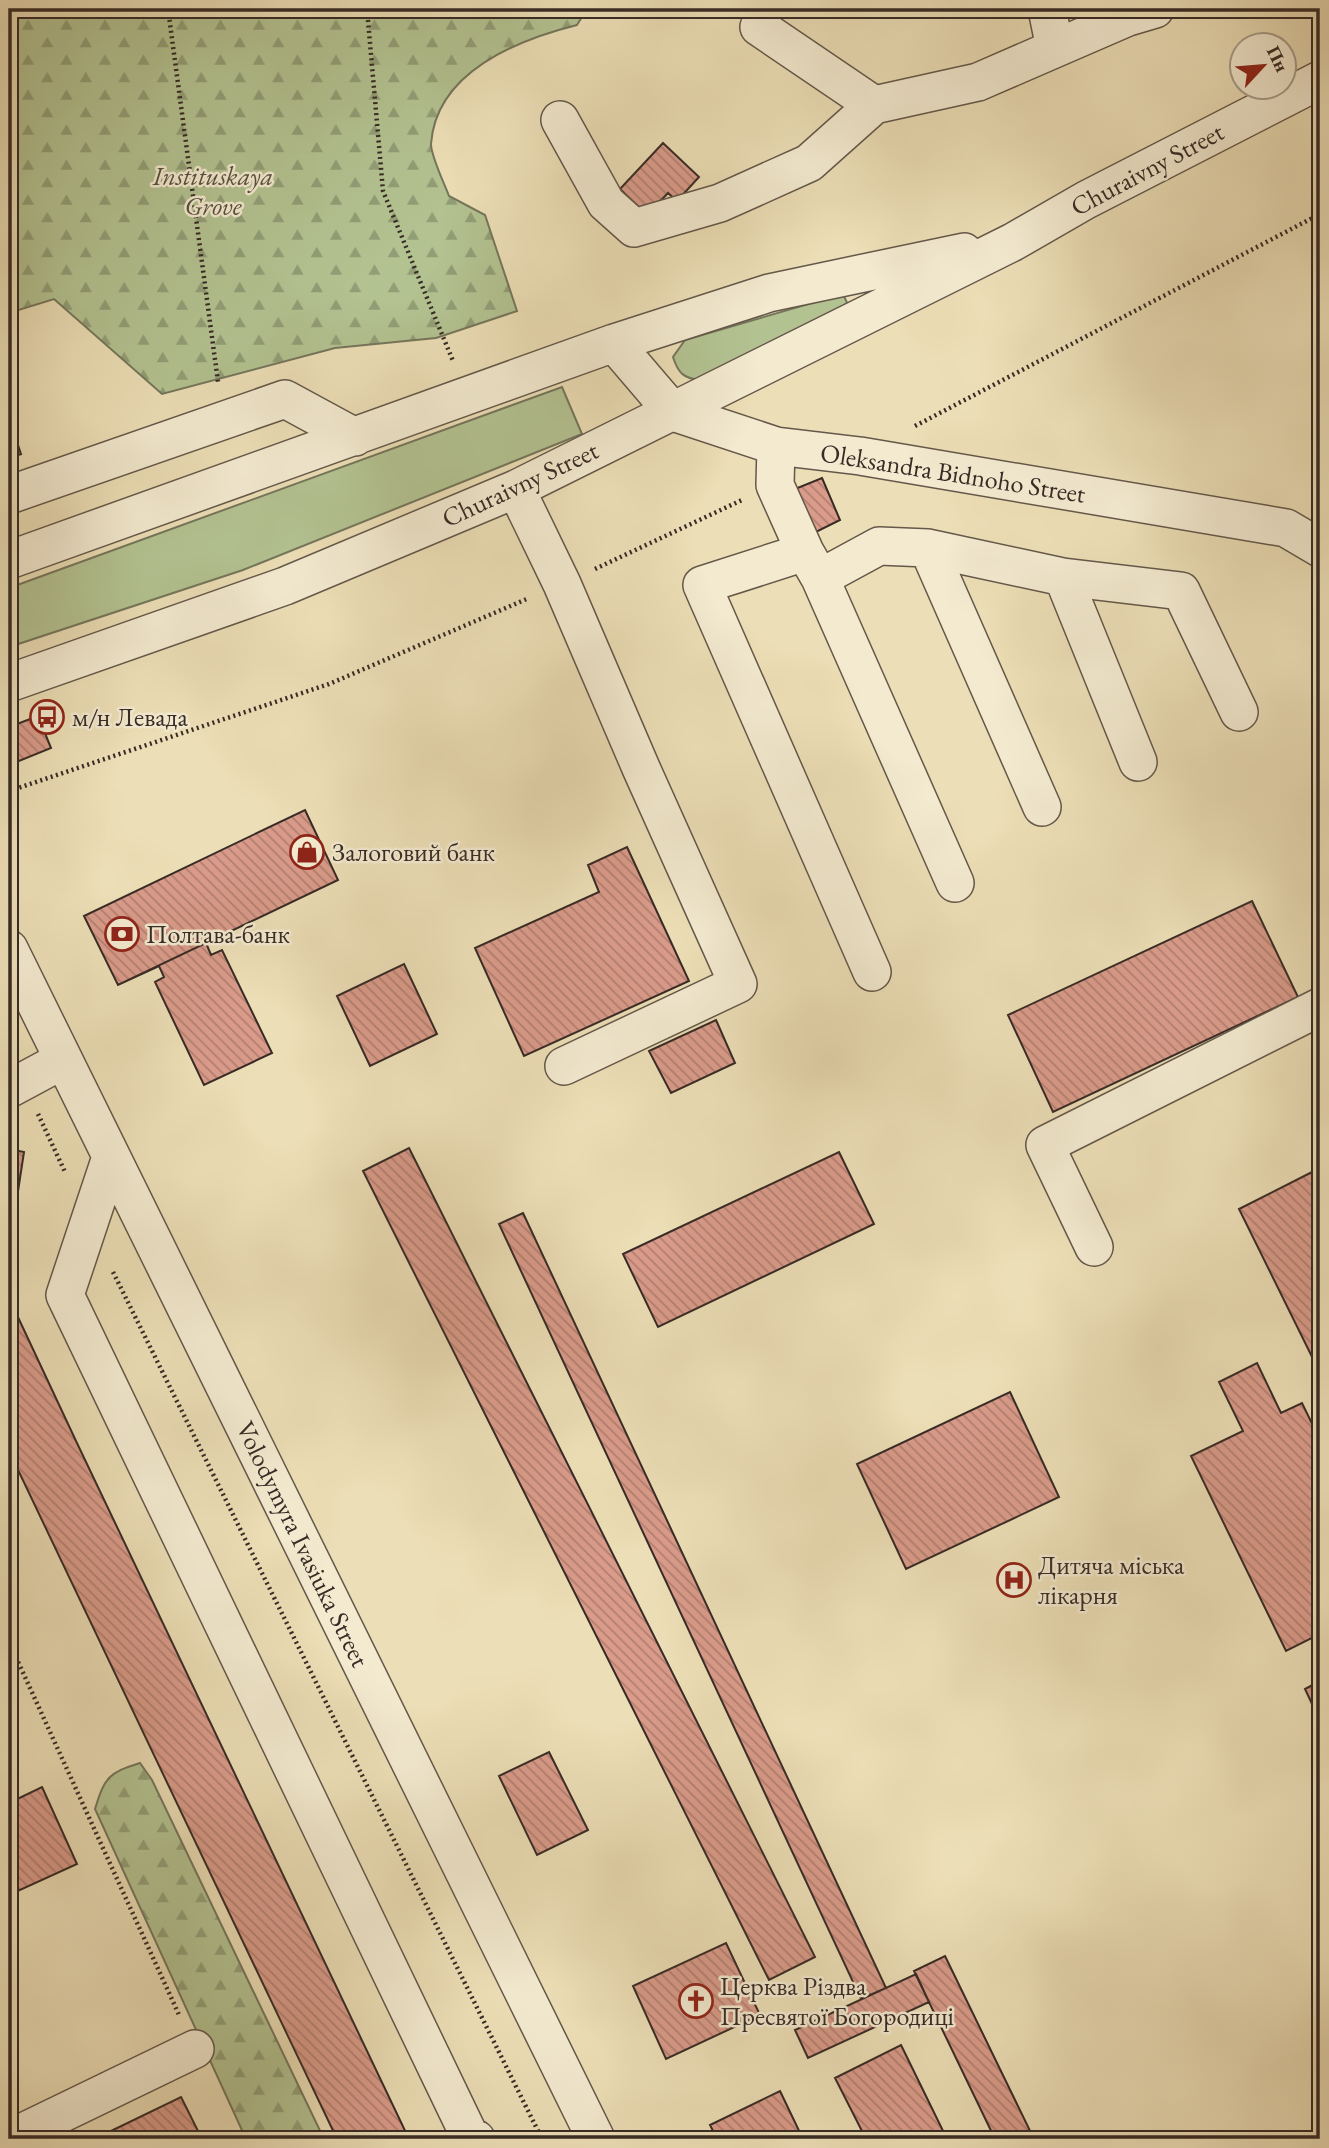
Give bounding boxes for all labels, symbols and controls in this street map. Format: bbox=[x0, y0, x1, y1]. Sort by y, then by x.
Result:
north arrow bbox=[1228, 32, 1298, 102]
text: Пн bbox=[1261, 42, 1295, 76]
street label: Churaivny Street bbox=[1065, 114, 1229, 224]
park label: Іnstituskaya Grove bbox=[152, 159, 273, 223]
street label: Churaivny Street bbox=[436, 433, 604, 535]
street label: Oleksandra Bidnoho Street bbox=[818, 435, 1088, 511]
bus stop icon: м/н Левада bbox=[28, 698, 66, 736]
place label: м/н Левада bbox=[72, 700, 188, 734]
shop icon: Залоговий банк bbox=[288, 833, 326, 871]
place label: Залоговий банк bbox=[332, 835, 495, 869]
bank icon: Полтава-банк bbox=[103, 915, 141, 953]
place label: Полтава-банк bbox=[146, 917, 291, 951]
street label: Volodymyra Ivasiuka Street bbox=[229, 1415, 377, 1673]
place label: Дитяча міська лікарня bbox=[1038, 1548, 1185, 1612]
hospital icon: Дитяча міська лікарня bbox=[995, 1561, 1033, 1599]
place label: Церква Різдва Пресвятої Богородиці bbox=[720, 1969, 954, 2033]
church icon: Церква Різдва Пресвятої Богородиці bbox=[677, 1982, 715, 2020]

